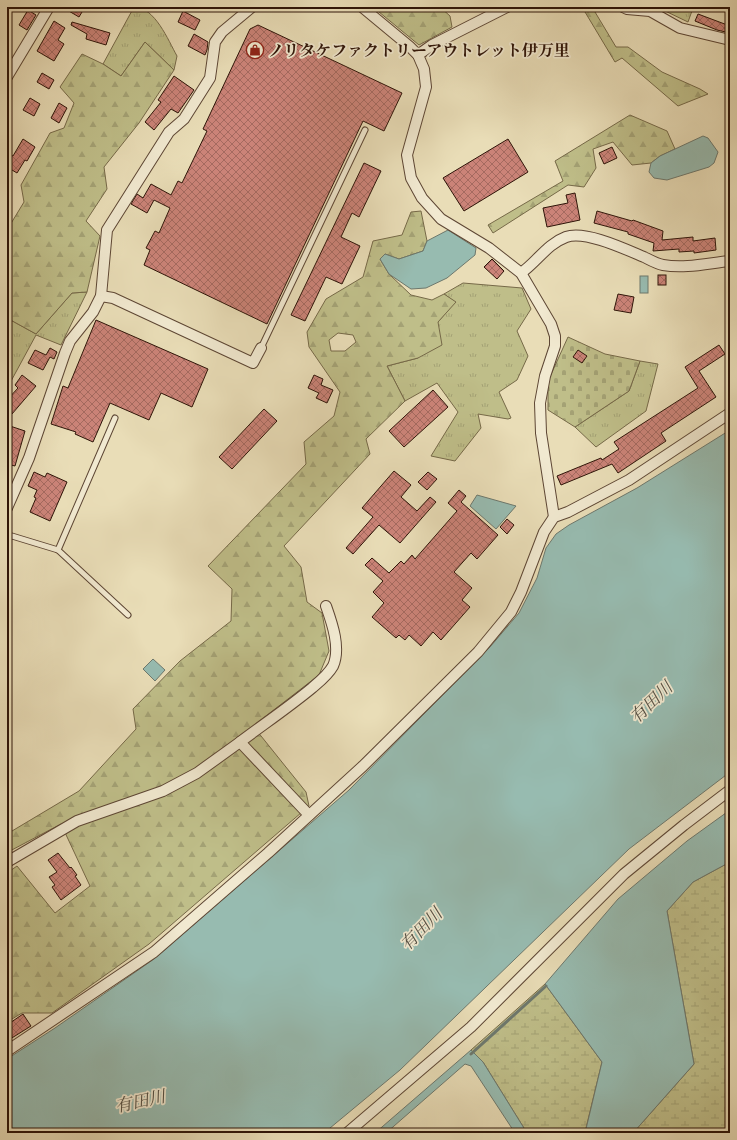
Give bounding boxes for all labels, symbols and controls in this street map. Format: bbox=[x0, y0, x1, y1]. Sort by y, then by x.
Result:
shop icon: ノリタケファクトリーアウトレット伊万里 bbox=[245, 40, 265, 60]
place label: ノリタケファクトリーアウトレット伊万里 bbox=[268, 41, 570, 61]
water label: 有田川 bbox=[626, 676, 679, 728]
water label: 有田川 bbox=[396, 902, 449, 956]
water label: 有田川 bbox=[113, 1086, 169, 1118]

